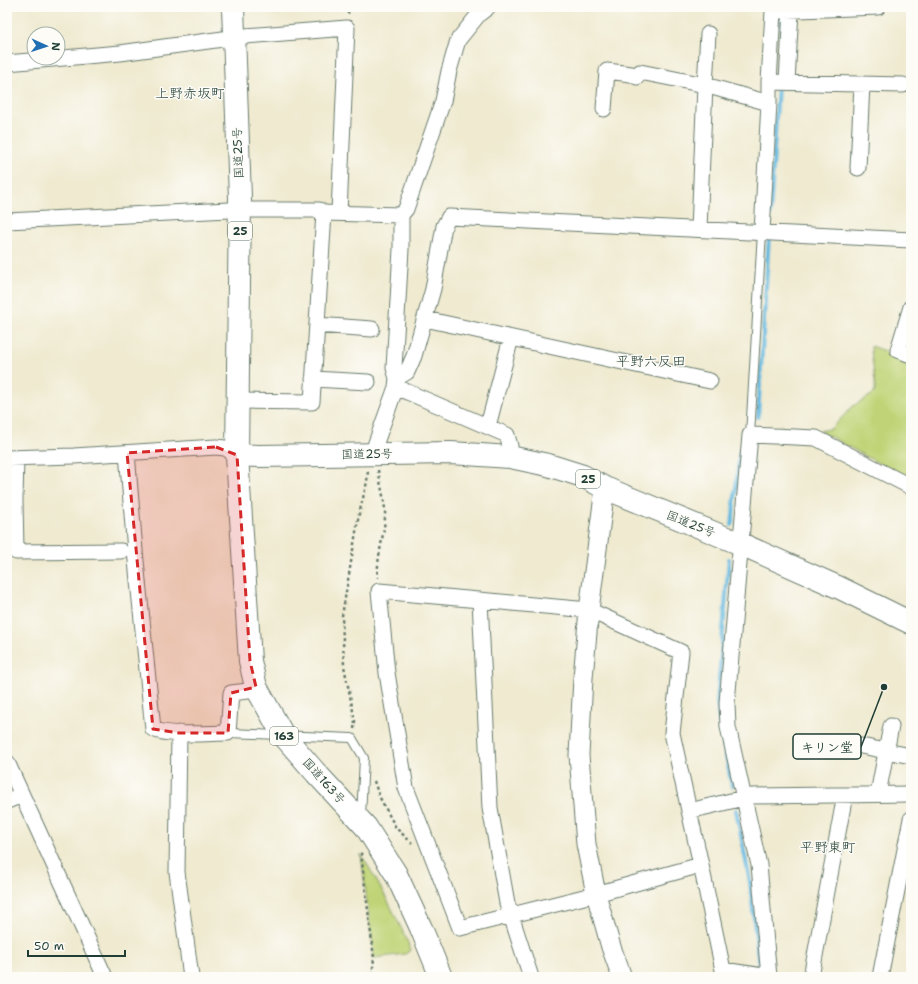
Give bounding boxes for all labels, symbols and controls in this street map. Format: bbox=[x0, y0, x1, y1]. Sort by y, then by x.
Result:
north arrow bbox=[26, 26, 66, 66]
text: N bbox=[48, 42, 63, 52]
district label: 上野赤坂町 bbox=[155, 84, 225, 102]
street label: 国道25号 bbox=[229, 127, 247, 179]
road number: 25 bbox=[228, 222, 252, 240]
district label: 平野六反田 bbox=[616, 352, 686, 370]
street label: 国道25号 bbox=[341, 446, 393, 462]
road number: 25 bbox=[576, 470, 600, 488]
street label: 国道25号 bbox=[664, 507, 718, 541]
road number: 163 bbox=[270, 727, 298, 745]
callout: キリン堂 bbox=[793, 734, 861, 759]
text: キリン堂 bbox=[801, 739, 853, 756]
street label: 国道163号 bbox=[299, 755, 349, 807]
district label: 平野東町 bbox=[800, 838, 856, 856]
scale bar bbox=[28, 932, 125, 958]
text: 50 m bbox=[34, 938, 64, 954]

